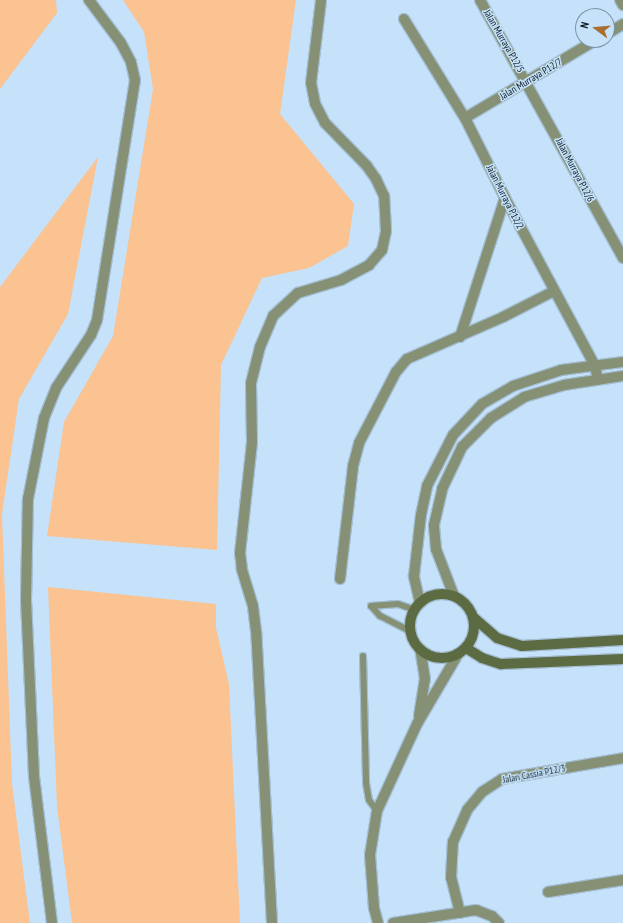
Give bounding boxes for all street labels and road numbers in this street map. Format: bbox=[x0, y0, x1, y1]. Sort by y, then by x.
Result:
street label: Jalan Murraya P12/5 bbox=[481, 8, 527, 74]
street label: Jalan Murraya P12/7 bbox=[498, 56, 564, 102]
street label: Jalan Murraya P12/6 bbox=[553, 136, 597, 204]
street label: Jalan Murraya P12/2 bbox=[484, 163, 526, 231]
street label: Jalan Cassia P12/3 bbox=[502, 762, 566, 786]

